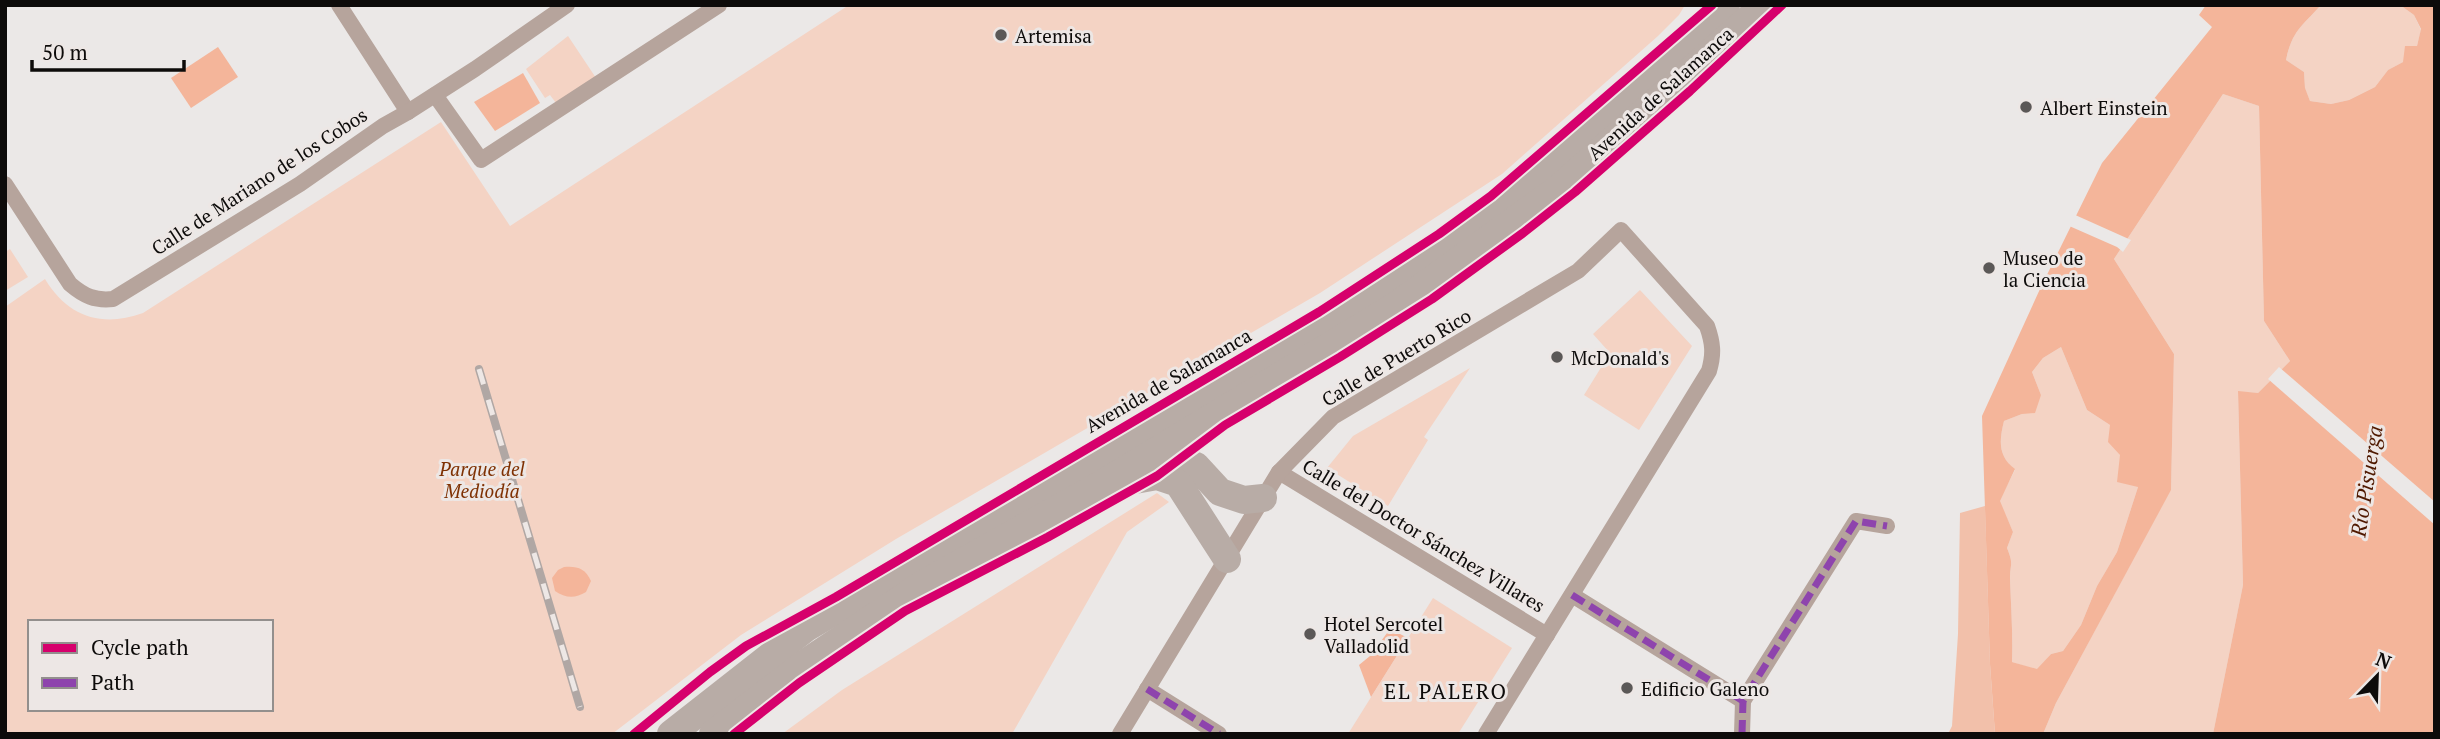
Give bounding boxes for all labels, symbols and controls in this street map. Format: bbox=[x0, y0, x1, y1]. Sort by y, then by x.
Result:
street label: Avenida de Salamanca bbox=[1582, 21, 1738, 165]
place label: Artemisa bbox=[1015, 23, 1092, 48]
marker: Artemisa bbox=[993, 27, 1009, 43]
scale bar bbox=[32, 28, 184, 72]
text: 50 m bbox=[42, 38, 88, 66]
place label: Albert Einstein bbox=[2040, 95, 2167, 120]
marker: Albert Einstein bbox=[2018, 99, 2034, 115]
street label: Calle de Mariano de los Cobos bbox=[146, 102, 372, 260]
place label: Museo de la Ciencia bbox=[2003, 245, 2086, 292]
marker: Museo de la Ciencia bbox=[1981, 260, 1997, 276]
street label: Calle de Puerto Rico bbox=[1317, 302, 1475, 412]
street label: Avenida de Salamanca bbox=[1080, 322, 1256, 438]
place label: McDonald's bbox=[1571, 345, 1669, 370]
marker: McDonald's bbox=[1549, 349, 1565, 365]
water label: Río Pisuerga bbox=[2343, 423, 2389, 540]
street label: Calle del Doctor Sánchez Villares bbox=[1298, 453, 1550, 617]
park label: Parque del Mediodía bbox=[438, 456, 526, 503]
place label: Hotel Sercotel Valladolid bbox=[1324, 611, 1443, 658]
legend bbox=[28, 620, 273, 711]
marker: Hotel Sercotel Valladolid bbox=[1302, 626, 1318, 642]
text: Cycle path bbox=[91, 633, 189, 661]
north arrow bbox=[2342, 641, 2412, 711]
text: N bbox=[2372, 646, 2396, 674]
text: Path bbox=[91, 668, 134, 696]
place label: Edificio Galeno bbox=[1641, 676, 1769, 701]
district label: EL PALERO bbox=[1384, 677, 1508, 705]
marker: Edificio Galeno bbox=[1619, 680, 1635, 696]

